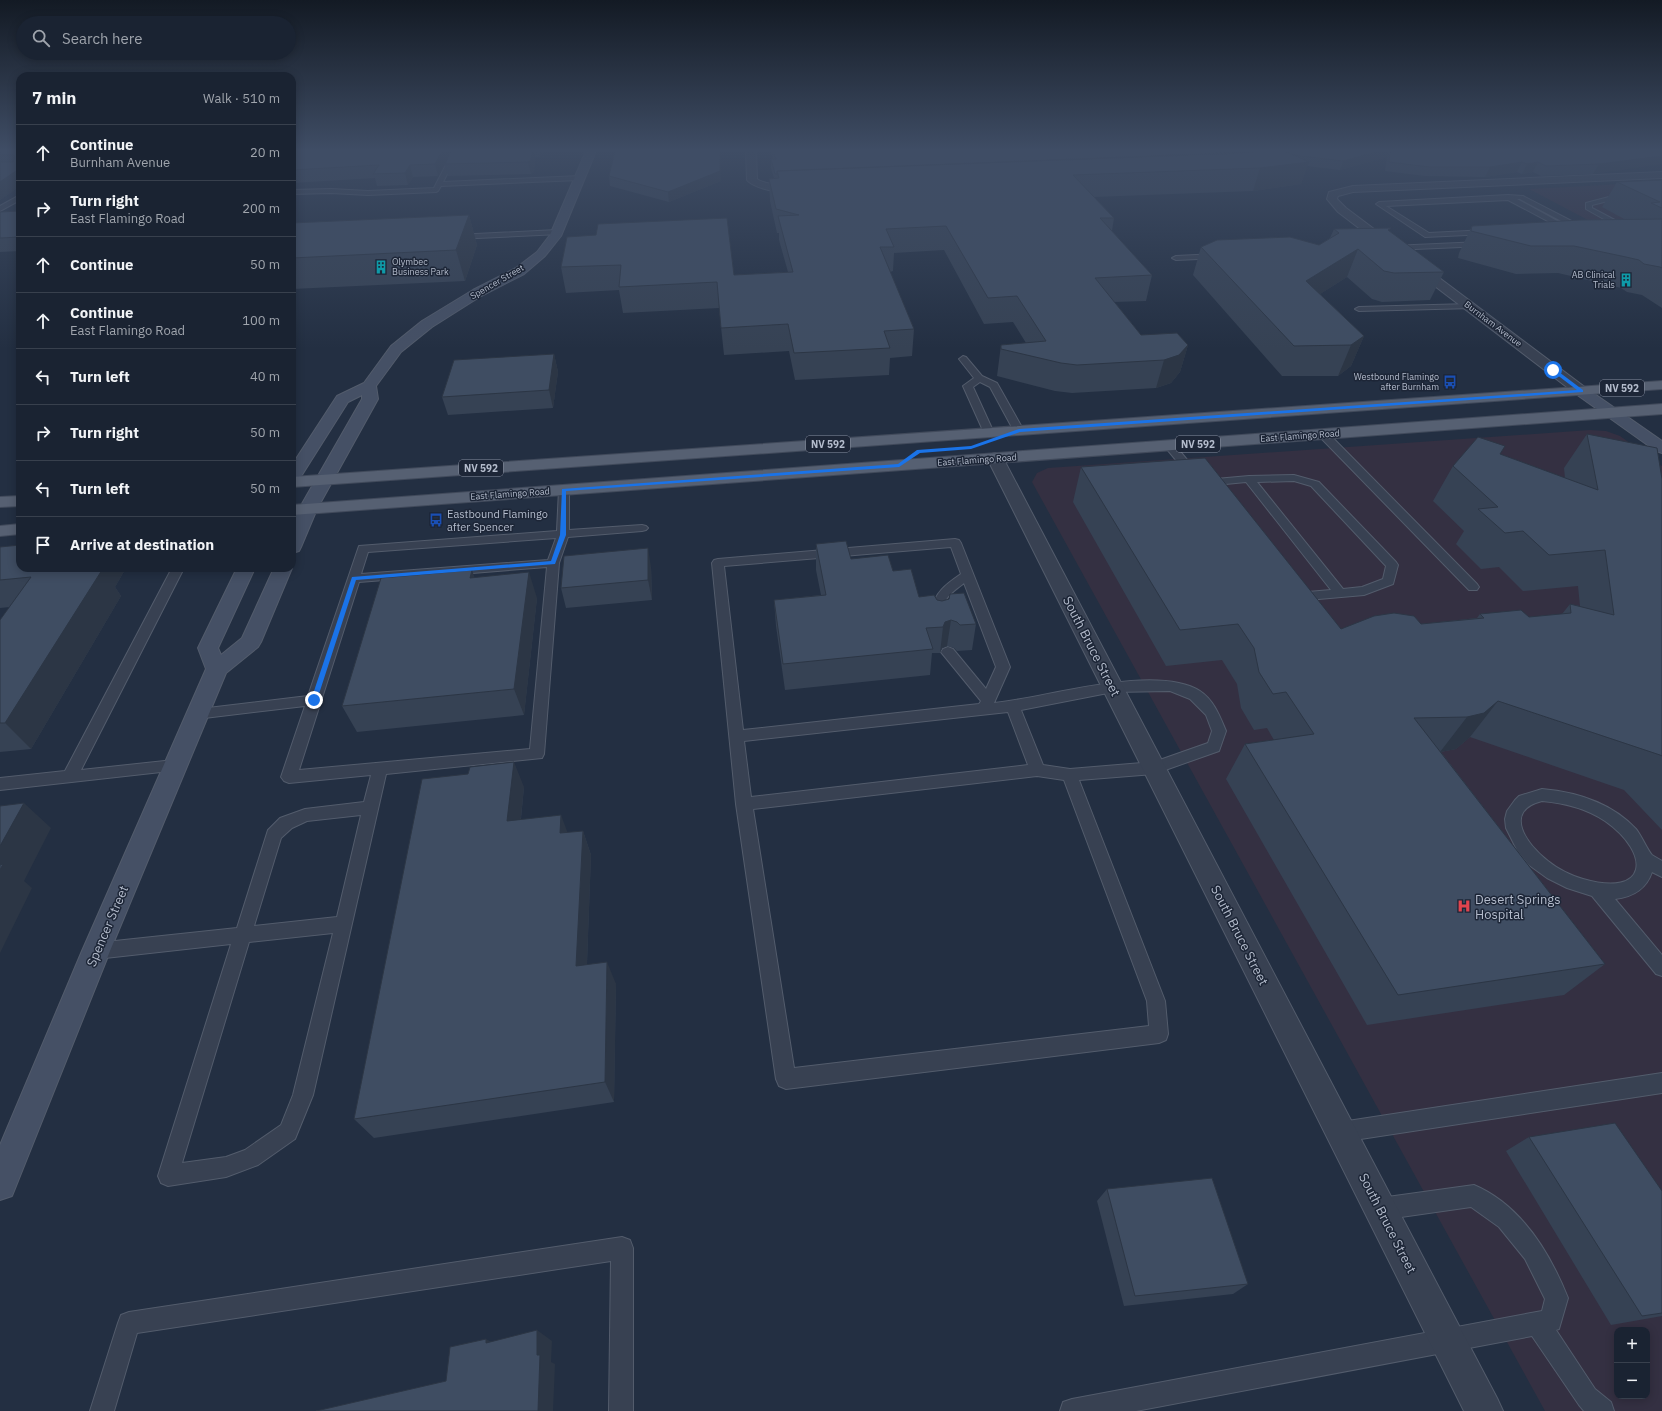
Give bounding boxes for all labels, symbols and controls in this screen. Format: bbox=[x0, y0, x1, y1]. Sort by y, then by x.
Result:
search box bbox=[16, 16, 296, 60]
icon: search bbox=[30, 27, 52, 49]
text: Search here bbox=[62, 29, 142, 48]
text: 7 min bbox=[32, 87, 76, 109]
text: Walk · 510 m bbox=[203, 90, 280, 107]
text: Continue bbox=[70, 135, 134, 154]
icon: ahead bbox=[32, 142, 54, 164]
text: 20 m bbox=[250, 144, 280, 161]
text: Burnham Avenue bbox=[70, 154, 170, 171]
text: Turn right bbox=[70, 191, 139, 210]
icon: right bbox=[32, 198, 54, 220]
text: 200 m bbox=[242, 200, 280, 217]
text: East Flamingo Road bbox=[70, 210, 185, 227]
icon: ahead bbox=[32, 254, 54, 276]
text: Continue bbox=[70, 255, 134, 274]
text: 50 m bbox=[250, 256, 280, 273]
place label: Olymbec Business Park bbox=[392, 256, 449, 277]
building icon: Olymbec Business Park bbox=[373, 259, 389, 275]
street label: Spencer Street bbox=[468, 262, 525, 301]
place label: AB Clinical Trials bbox=[1572, 269, 1616, 290]
building icon: AB Clinical Trials bbox=[1618, 272, 1634, 288]
street label: Burnham Avenue bbox=[1462, 298, 1524, 349]
text: Continue bbox=[70, 303, 134, 322]
icon: ahead bbox=[32, 310, 54, 332]
text: 100 m bbox=[242, 312, 280, 329]
text: East Flamingo Road bbox=[70, 322, 185, 339]
route start bbox=[1544, 361, 1562, 379]
icon: left bbox=[32, 366, 54, 388]
text: Turn left bbox=[70, 367, 130, 386]
text: 40 m bbox=[250, 368, 280, 385]
place label: Westbound Flamingo after Burnham bbox=[1354, 371, 1439, 392]
bus stop icon: Westbound Flamingo after Burnham bbox=[1442, 374, 1458, 390]
road number: NV 592 bbox=[1600, 380, 1644, 396]
icon: right bbox=[32, 422, 54, 444]
text: Turn right bbox=[70, 423, 139, 442]
text: 50 m bbox=[250, 424, 280, 441]
street label: East Flamingo Road bbox=[1260, 427, 1340, 444]
road number: NV 592 bbox=[806, 436, 850, 452]
road number: NV 592 bbox=[1176, 436, 1220, 452]
street label: East Flamingo Road bbox=[937, 451, 1017, 468]
road number: NV 592 bbox=[459, 460, 503, 476]
icon: left bbox=[32, 478, 54, 500]
text: Turn left bbox=[70, 479, 130, 498]
text: 50 m bbox=[250, 480, 280, 497]
street label: East Flamingo Road bbox=[470, 485, 550, 502]
place label: Eastbound Flamingo after Spencer bbox=[447, 507, 548, 534]
bus stop icon: Eastbound Flamingo after Spencer bbox=[428, 512, 444, 528]
icon: arrive bbox=[32, 534, 54, 556]
text: Arrive at destination bbox=[70, 535, 214, 554]
street label: South Bruce Street bbox=[1059, 593, 1124, 699]
route end bbox=[305, 691, 323, 709]
street label: South Bruce Street bbox=[1207, 882, 1272, 988]
street label: Spencer Street bbox=[83, 883, 132, 969]
place label: Desert Springs Hospital bbox=[1475, 891, 1560, 923]
hospital icon: Desert Springs Hospital bbox=[1456, 898, 1472, 914]
street label: South Bruce Street bbox=[1355, 1170, 1420, 1276]
map controls bbox=[1614, 1327, 1650, 1399]
button: + bbox=[1614, 1327, 1650, 1363]
button: − bbox=[1614, 1363, 1650, 1399]

